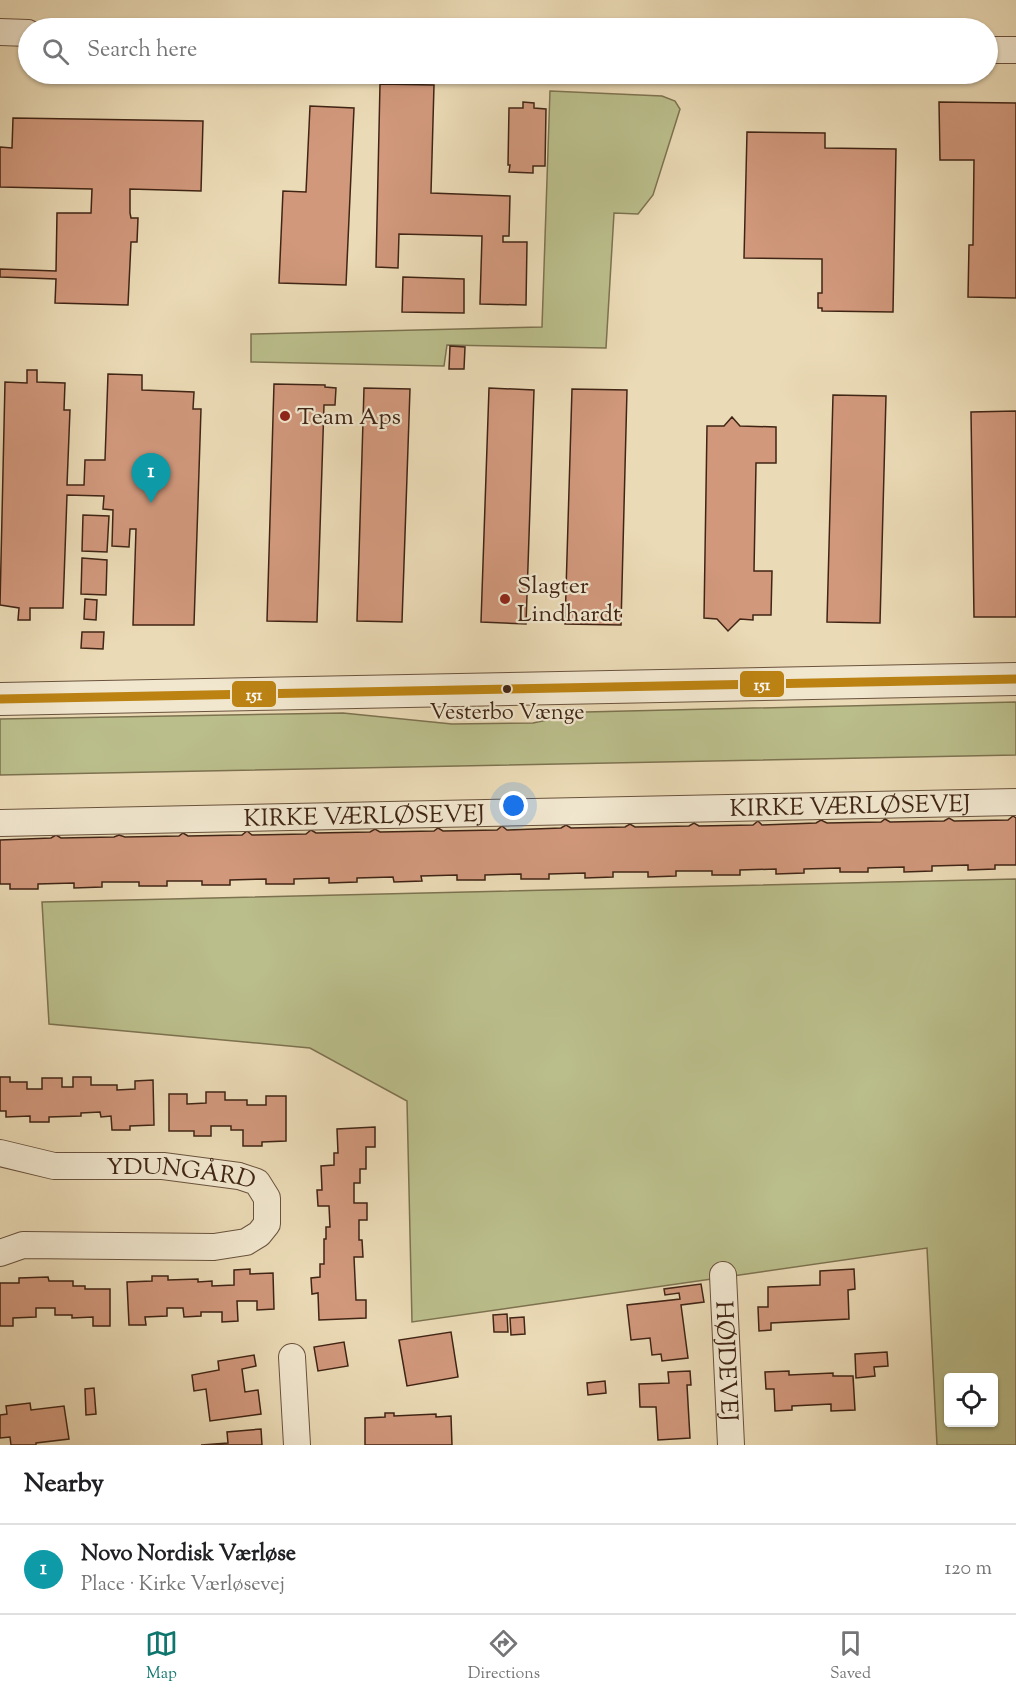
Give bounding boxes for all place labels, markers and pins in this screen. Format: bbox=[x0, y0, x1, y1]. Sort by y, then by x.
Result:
place label: Team Aps bbox=[297, 401, 401, 435]
marker: Team Aps bbox=[278, 409, 292, 423]
pin: 1 bbox=[132, 454, 170, 503]
place label: Slagter Lindhardt bbox=[517, 570, 621, 632]
marker: Slagter Lindhardt bbox=[498, 592, 512, 606]
marker: Vesterbo Vænge bbox=[501, 683, 513, 695]
place label: Vesterbo Vænge bbox=[429, 698, 585, 730]

